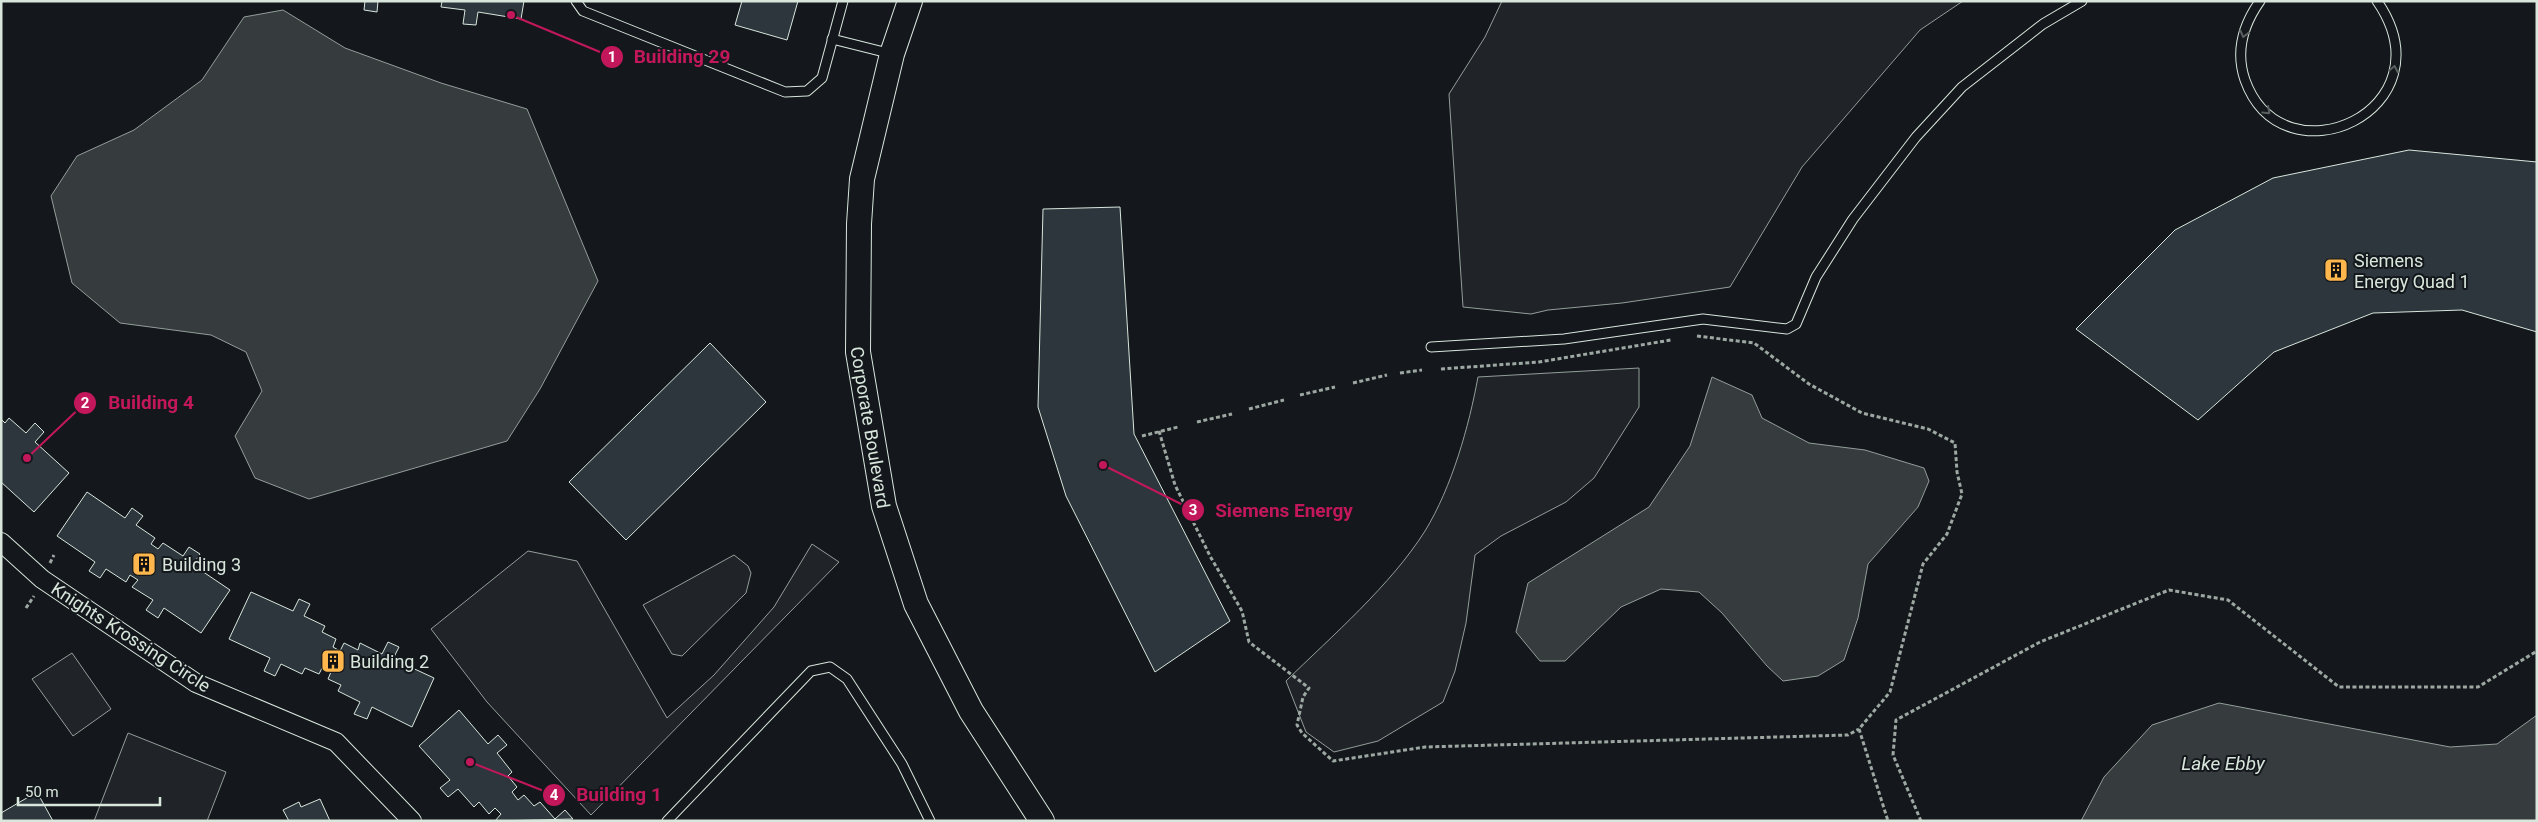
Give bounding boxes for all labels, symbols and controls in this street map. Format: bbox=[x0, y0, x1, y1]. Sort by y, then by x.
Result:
one-way arrow bbox=[2239, 29, 2249, 37]
callout: Building 29 bbox=[599, 40, 741, 74]
text: Building 29 bbox=[634, 45, 730, 68]
text: 1 bbox=[608, 48, 616, 66]
one-way arrow bbox=[2388, 65, 2398, 74]
one-way arrow bbox=[2261, 105, 2270, 114]
place label: Siemens Energy Quad 1 bbox=[2354, 250, 2470, 292]
building icon: Siemens Energy Quad 1 bbox=[2323, 257, 2349, 283]
street label: Corporate Boulevard bbox=[847, 345, 895, 510]
callout: Building 4 bbox=[73, 386, 204, 420]
text: Building 4 bbox=[108, 391, 194, 414]
text: 2 bbox=[81, 394, 90, 412]
callout: Siemens Energy bbox=[1181, 493, 1363, 527]
text: Siemens Energy bbox=[1215, 499, 1353, 522]
text: 3 bbox=[1189, 501, 1197, 519]
building icon: Building 3 bbox=[131, 551, 157, 577]
place label: Building 3 bbox=[162, 554, 241, 575]
street label: Knights Krossing Circle bbox=[48, 578, 214, 696]
building icon: Building 2 bbox=[320, 648, 346, 674]
place label: Building 2 bbox=[350, 651, 429, 672]
water label: Lake Ebby bbox=[2181, 752, 2266, 775]
scale bar bbox=[18, 774, 160, 806]
callout: Building 1 bbox=[541, 778, 672, 812]
text: 50 m bbox=[25, 783, 59, 801]
text: Building 1 bbox=[576, 783, 662, 806]
text: 4 bbox=[550, 786, 559, 804]

